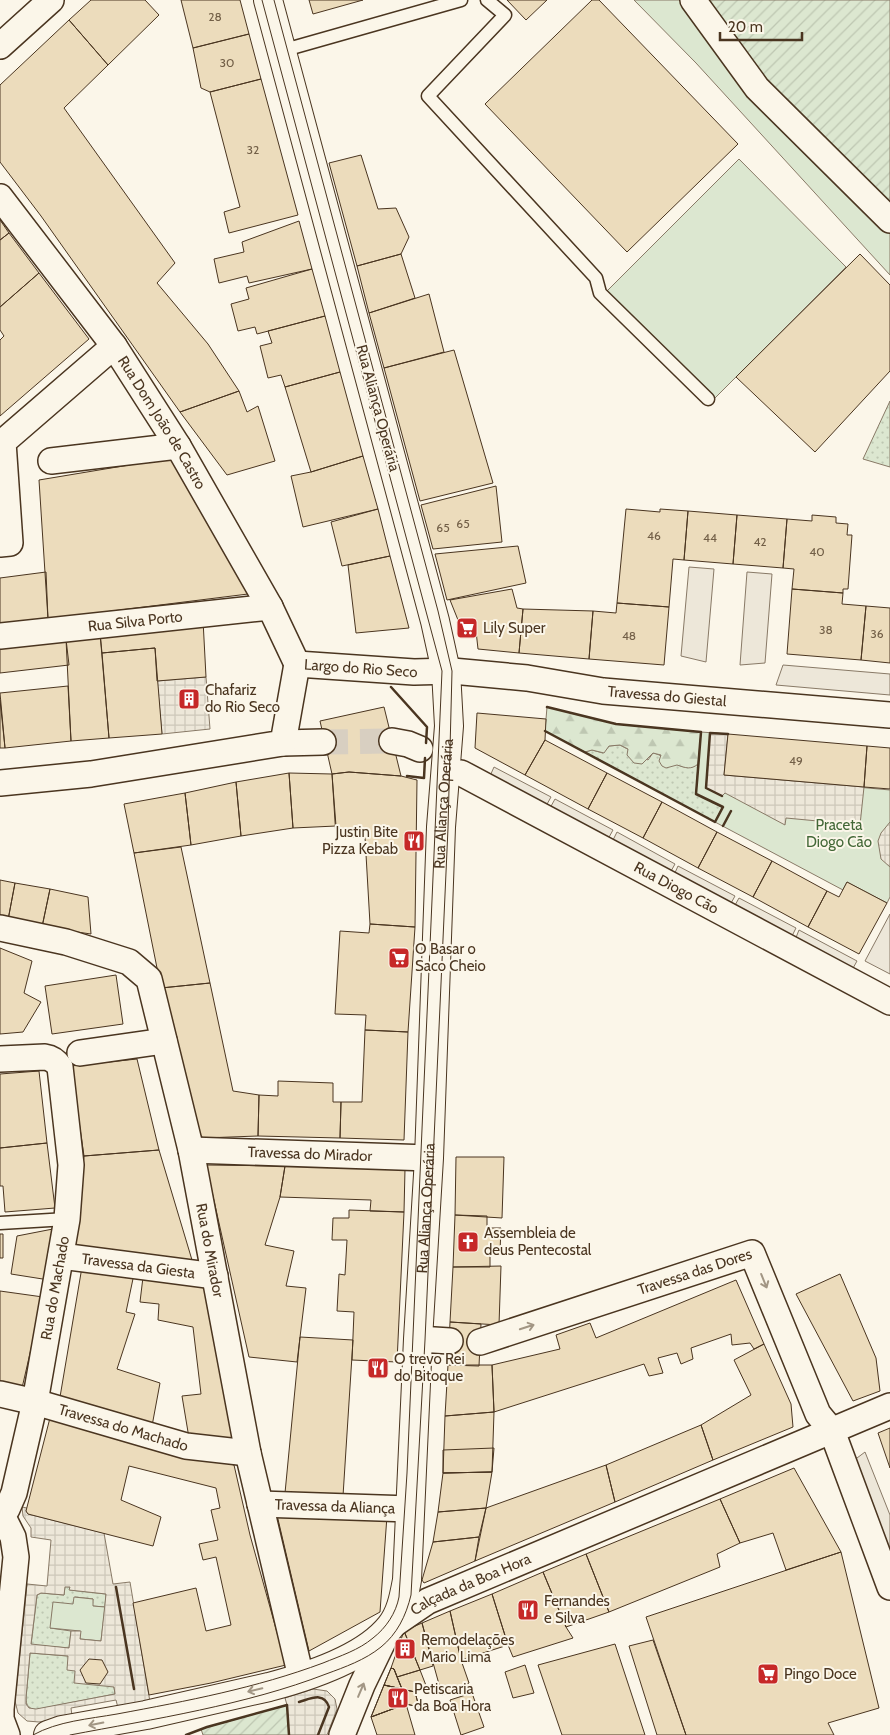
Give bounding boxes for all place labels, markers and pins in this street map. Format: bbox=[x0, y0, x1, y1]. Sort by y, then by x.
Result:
supermarket icon: Lily Super bbox=[455, 616, 479, 640]
place label: Lily Super bbox=[483, 619, 546, 637]
place label: Chafariz do Rio Seco bbox=[205, 681, 280, 716]
building icon: Chafariz do Rio Seco bbox=[177, 687, 201, 711]
place label: Justin Bite Pizza Kebab bbox=[322, 823, 398, 858]
restaurant icon: Justin Bite Pizza Kebab bbox=[402, 829, 426, 853]
place label: O Basar o Saco Cheio bbox=[415, 940, 486, 975]
supermarket icon: O Basar o Saco Cheio bbox=[387, 946, 411, 970]
place label: Assembleia de deus Pentecostal bbox=[484, 1224, 592, 1259]
church icon: Assembleia de deus Pentecostal bbox=[456, 1230, 480, 1254]
place label: O trevo Rei do Bitoque bbox=[394, 1350, 465, 1385]
restaurant icon: O trevo Rei do Bitoque bbox=[366, 1356, 390, 1380]
place label: Fernandes e Silva bbox=[544, 1592, 610, 1627]
restaurant icon: Fernandes e Silva bbox=[516, 1598, 540, 1622]
place label: Remodelações Mario Lima bbox=[421, 1631, 514, 1666]
building icon: Remodelações Mario Lima bbox=[393, 1637, 417, 1661]
supermarket icon: Pingo Doce bbox=[756, 1662, 780, 1686]
place label: Pingo Doce bbox=[784, 1665, 857, 1683]
place label: Petiscaria da Boa Hora bbox=[414, 1680, 492, 1715]
restaurant icon: Petiscaria da Boa Hora bbox=[386, 1686, 410, 1710]

